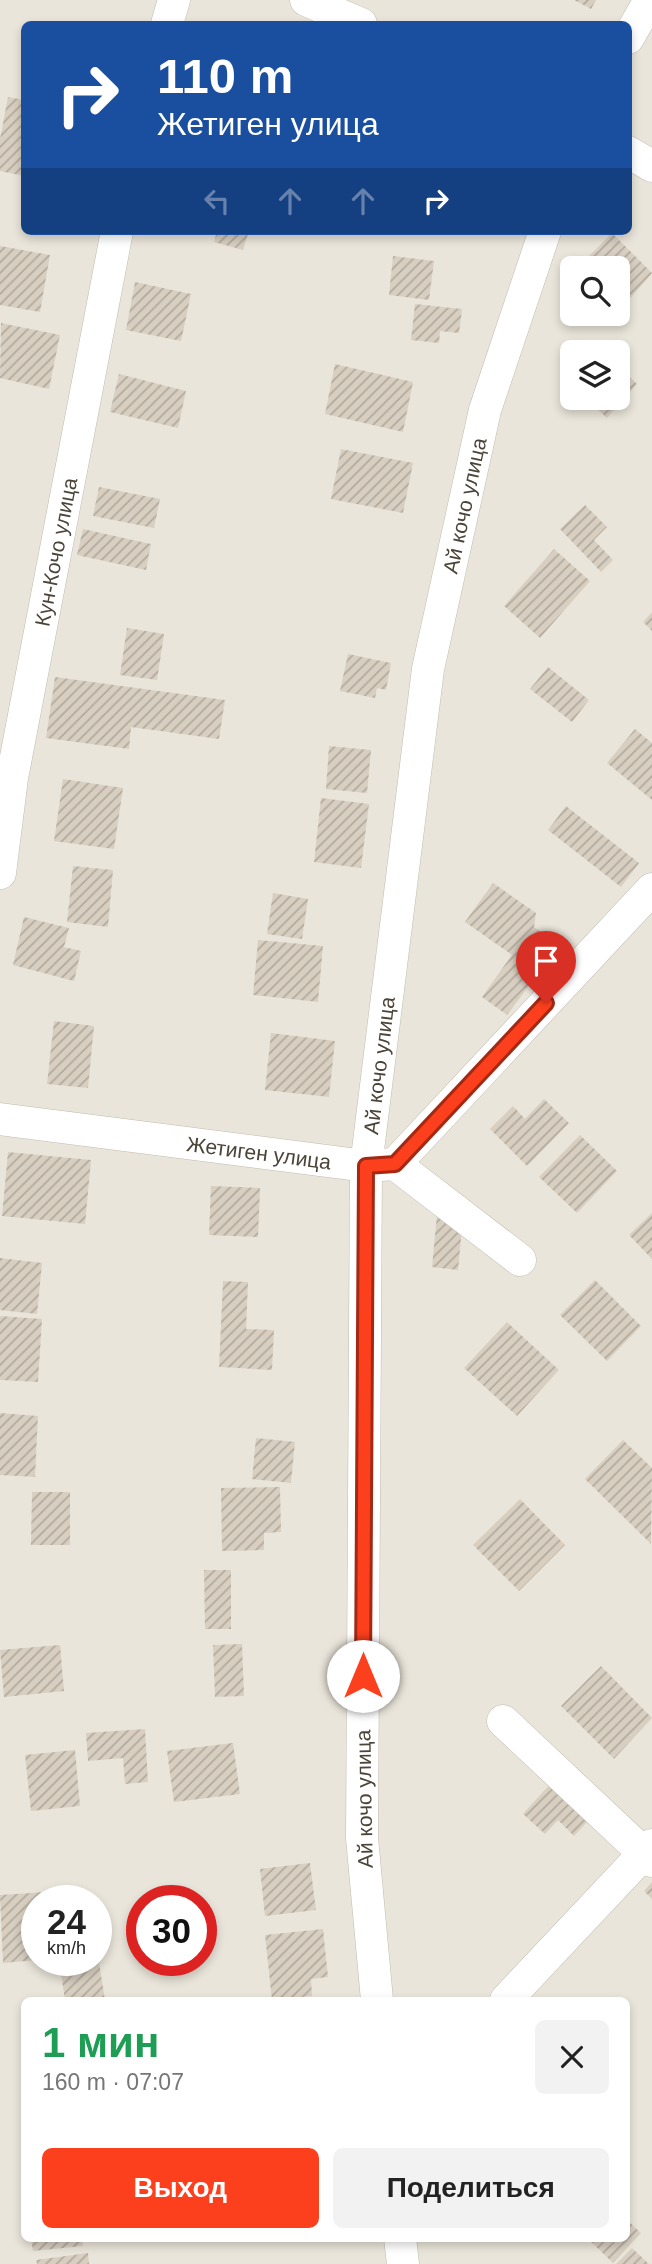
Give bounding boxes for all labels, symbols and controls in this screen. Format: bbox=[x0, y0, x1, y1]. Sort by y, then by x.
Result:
icon: right bbox=[42, 49, 133, 140]
text: 110 m bbox=[157, 49, 293, 103]
text: Жетиген улица bbox=[157, 106, 379, 142]
icon: left bbox=[198, 182, 236, 220]
icon: ahead bbox=[271, 182, 309, 220]
icon: ahead bbox=[344, 182, 382, 220]
icon: right bbox=[417, 182, 455, 220]
map controls bbox=[560, 256, 630, 410]
button: search bbox=[560, 256, 630, 326]
button: layers bbox=[560, 340, 630, 410]
street label: Ай кочо улица bbox=[438, 435, 490, 576]
street label: Кун-Кочо улица bbox=[30, 475, 81, 628]
pin bbox=[516, 931, 576, 1003]
icon: arrive bbox=[527, 942, 565, 980]
street label: Ай кочо улица bbox=[359, 995, 399, 1136]
street label: Жетиген улица bbox=[185, 1132, 333, 1173]
position arrow bbox=[326, 1639, 400, 1713]
street label: Ай кочо улица bbox=[351, 1729, 377, 1868]
speed limit sign: 30 bbox=[126, 1885, 217, 1976]
text: 24 bbox=[47, 1902, 86, 1941]
text: km/h bbox=[47, 1938, 86, 1958]
text: 1 мин bbox=[42, 2019, 159, 2066]
button: close bbox=[535, 2020, 609, 2094]
text: 160 m · 07:07 bbox=[42, 2069, 184, 2095]
button: Выход bbox=[42, 2148, 319, 2228]
button: Поделиться bbox=[333, 2148, 609, 2228]

